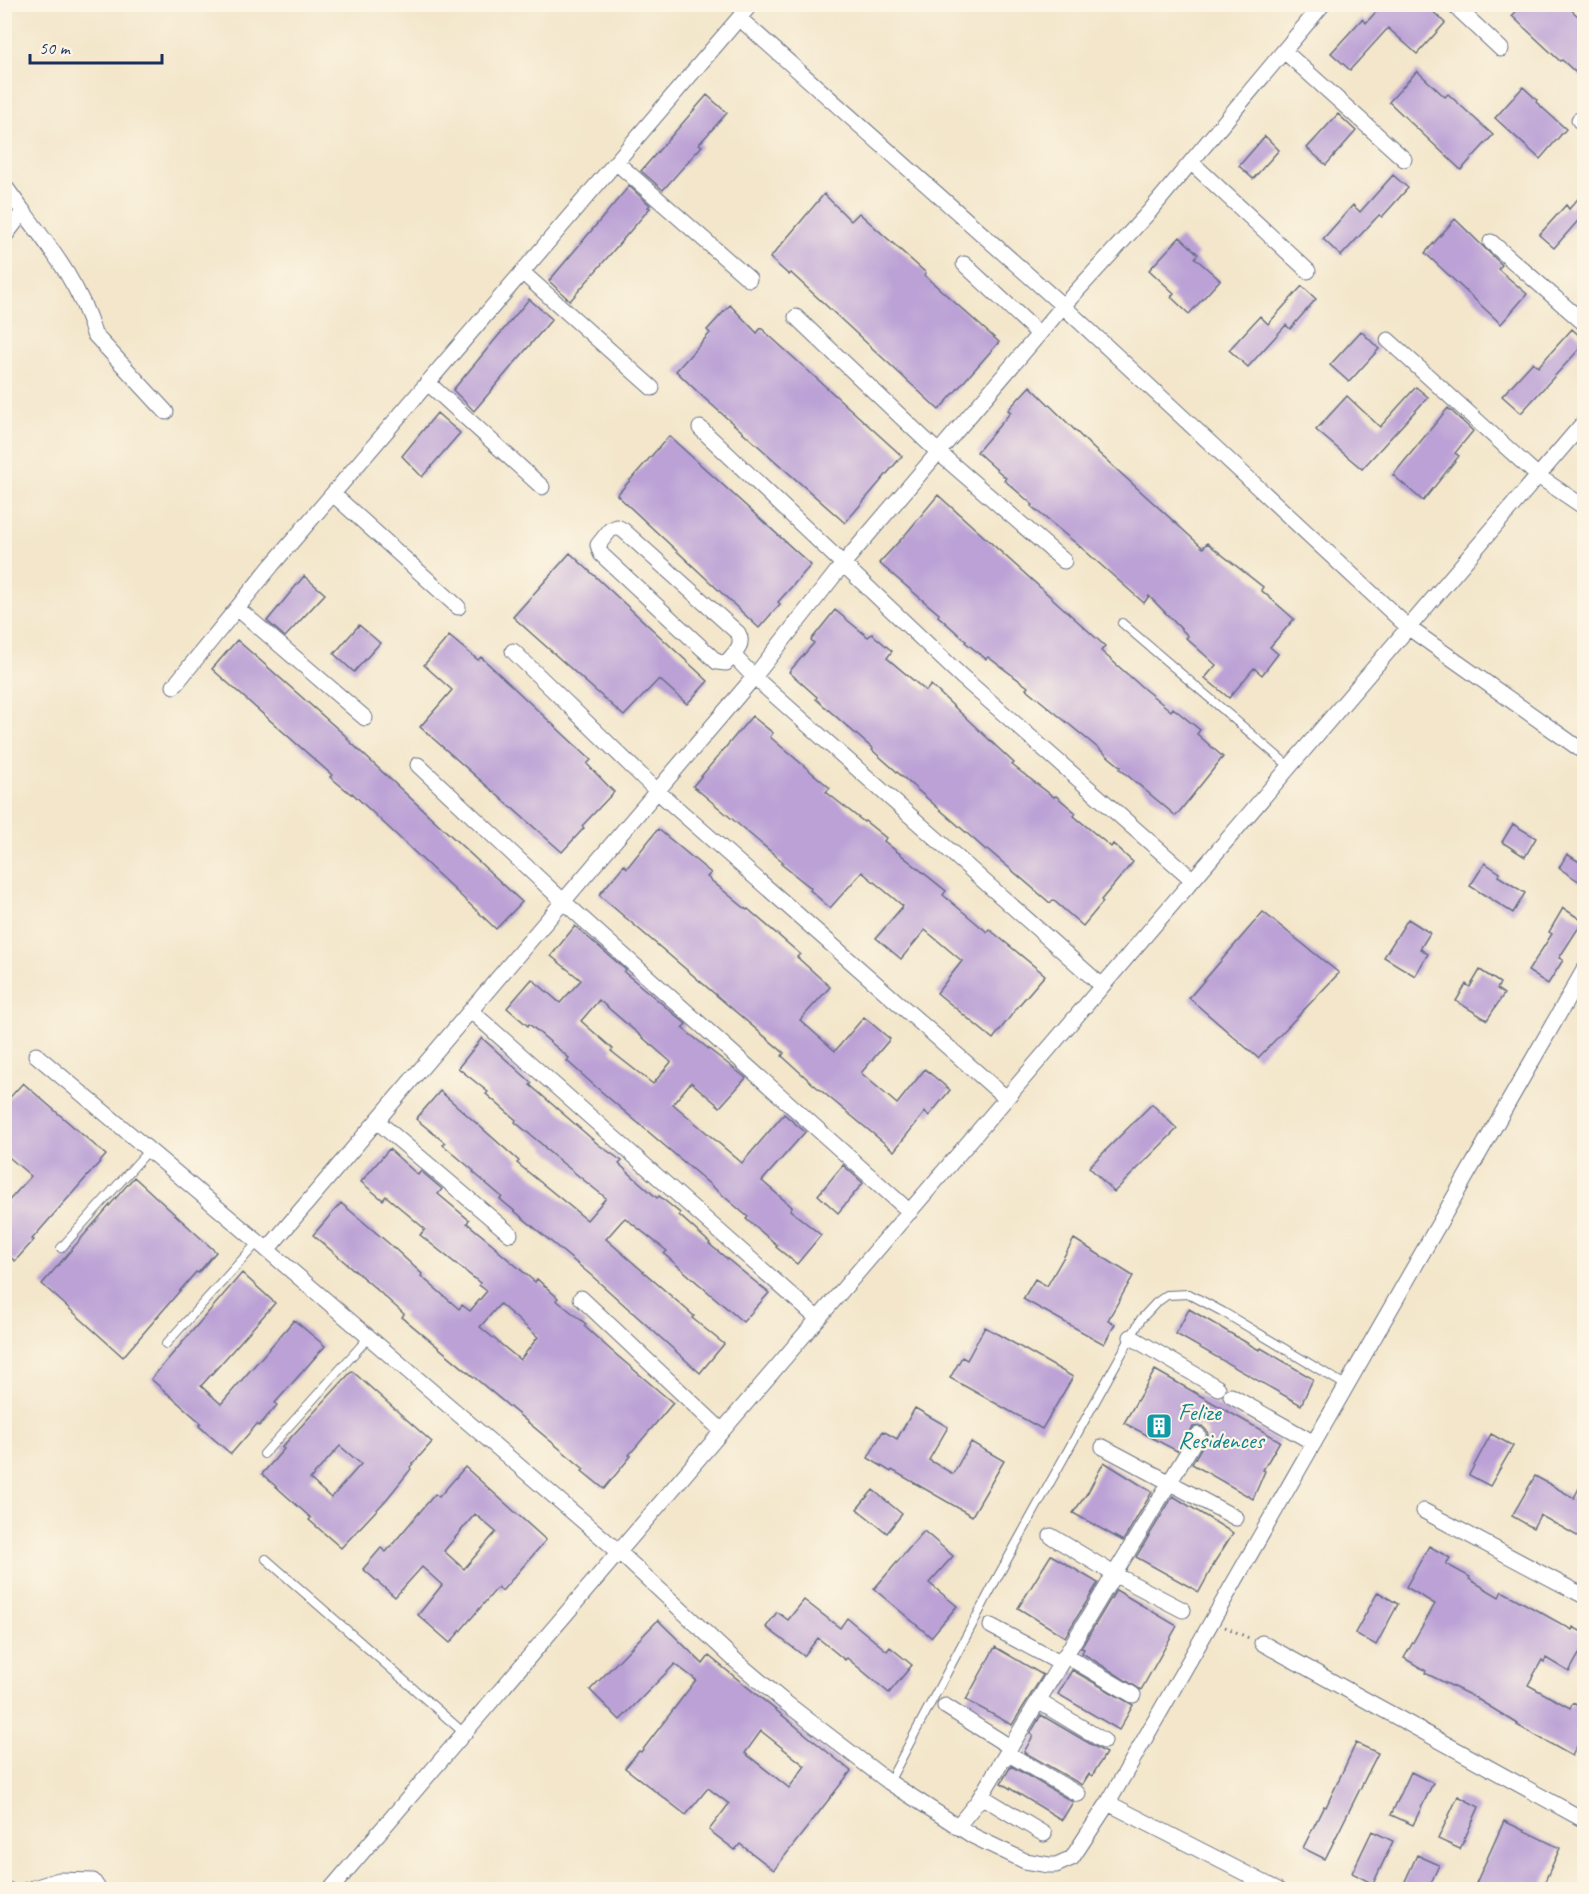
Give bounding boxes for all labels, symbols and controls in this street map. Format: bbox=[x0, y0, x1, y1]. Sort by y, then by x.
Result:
scale bar bbox=[30, 27, 162, 65]
text: 50 m bbox=[39, 37, 72, 59]
place label: Felize Residences bbox=[1178, 1397, 1265, 1455]
building icon: Felize Residences bbox=[1144, 1411, 1174, 1441]

